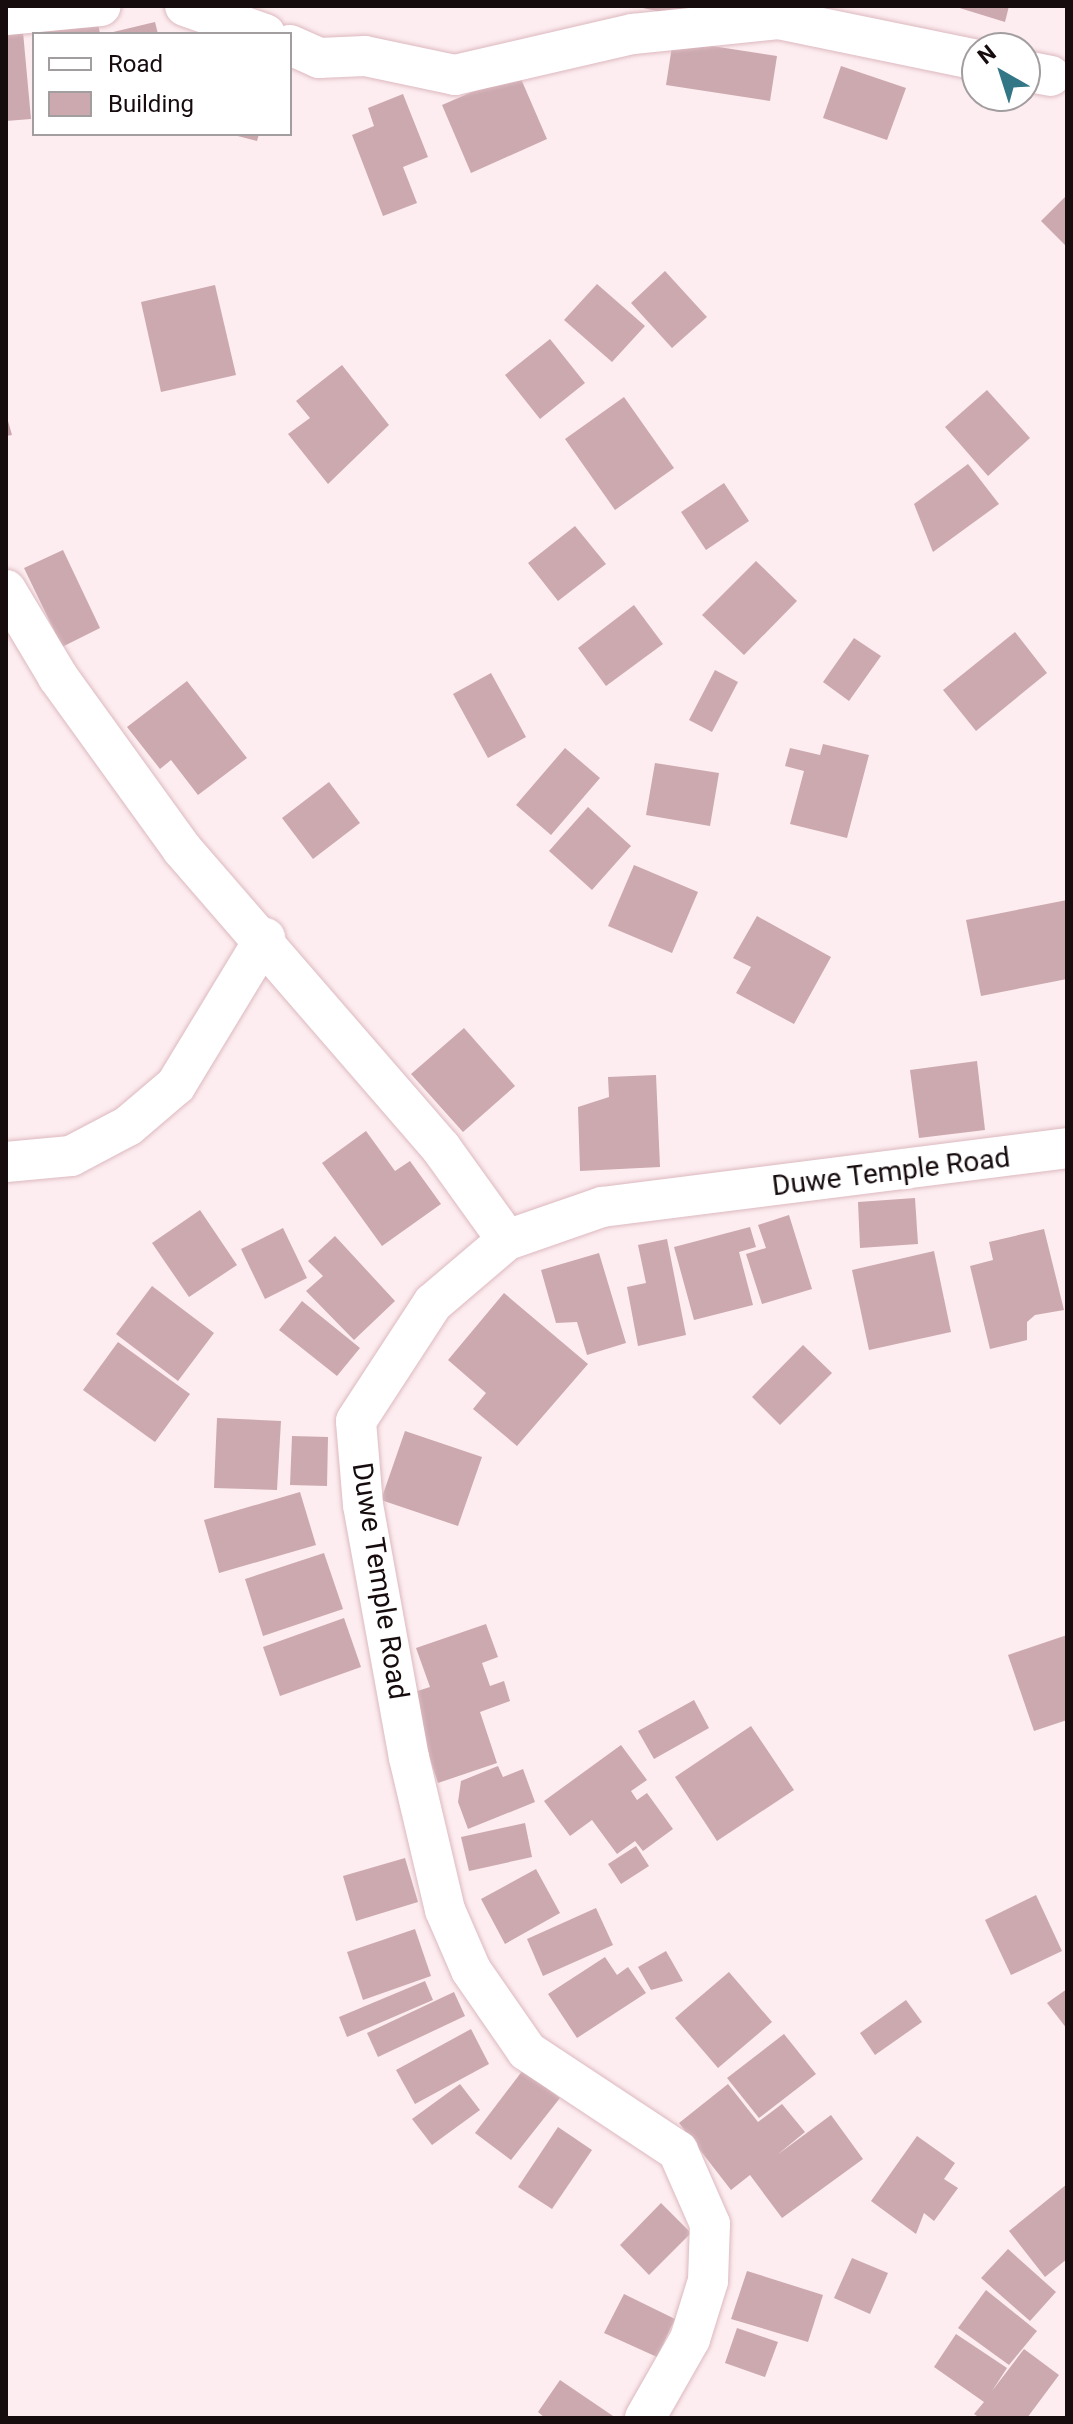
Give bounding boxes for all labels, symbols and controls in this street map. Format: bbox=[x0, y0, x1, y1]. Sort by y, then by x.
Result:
legend bbox=[32, 32, 292, 136]
north arrow bbox=[961, 32, 1041, 112]
text: N bbox=[973, 40, 1001, 69]
text: Road bbox=[108, 50, 163, 78]
text: Building bbox=[108, 90, 194, 118]
street label: Duwe Temple Road bbox=[770, 1141, 1012, 1203]
street label: Duwe Temple Road bbox=[345, 1460, 415, 1702]

